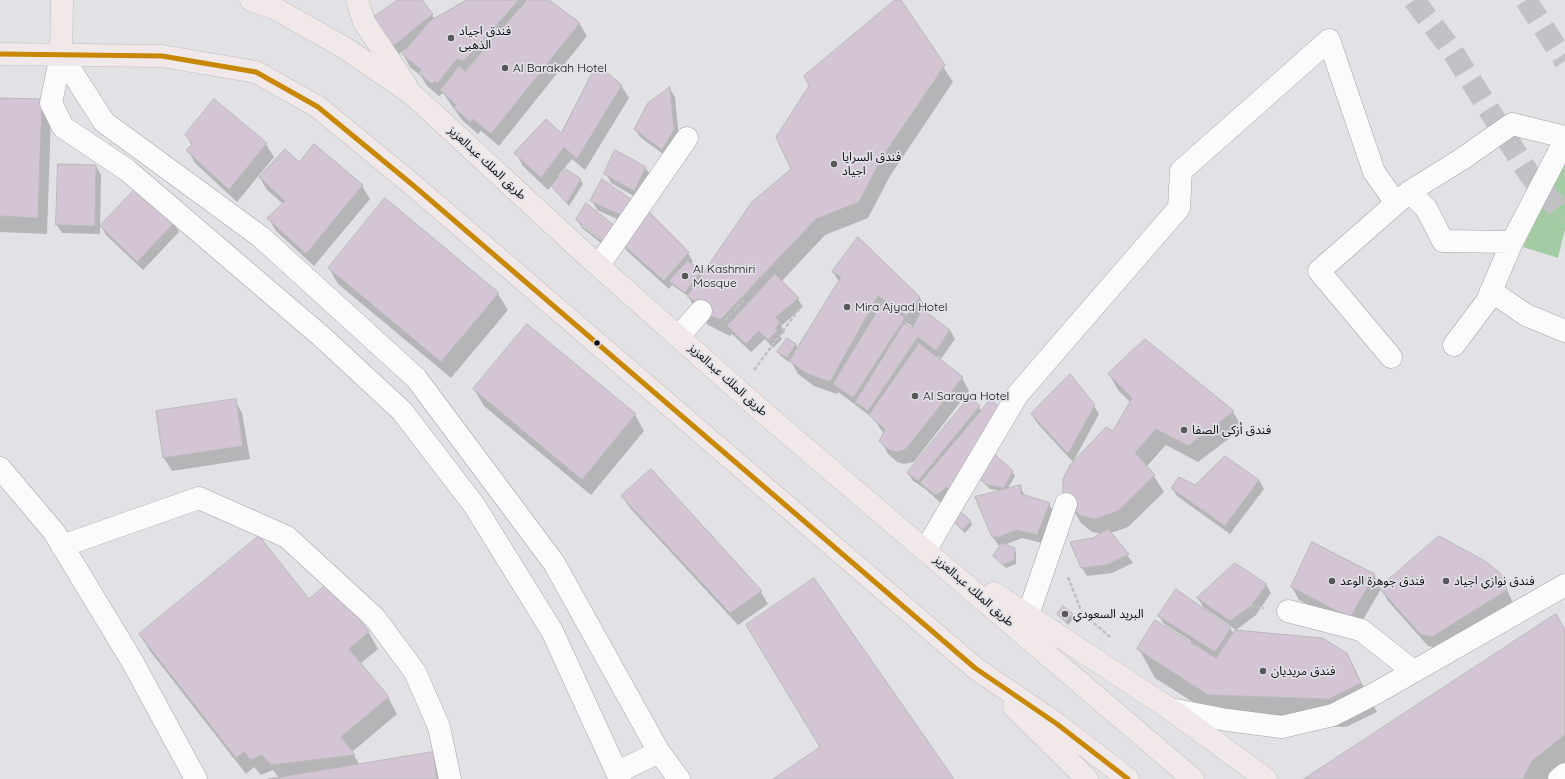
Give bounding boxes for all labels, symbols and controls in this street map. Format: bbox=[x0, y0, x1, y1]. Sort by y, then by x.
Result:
place label: فندق اجیاد الذهبی bbox=[459, 24, 511, 52]
marker: فندق اجیاد الذهبی bbox=[446, 33, 456, 43]
place label: Al Barakah Hotel bbox=[513, 61, 607, 75]
marker: Al Barakah Hotel bbox=[500, 63, 510, 73]
street label: طريق الملك عبدالعزيز bbox=[445, 123, 529, 203]
place label: فندق السرايا اجياد bbox=[842, 150, 901, 178]
marker: فندق السرايا اجياد bbox=[829, 159, 839, 169]
place label: Al Kashmiri Mosque bbox=[693, 262, 755, 290]
marker: Al Kashmiri Mosque bbox=[680, 271, 690, 281]
place label: Mira Ajyad Hotel bbox=[855, 300, 948, 314]
marker: Mira Ajyad Hotel bbox=[842, 302, 852, 312]
unlabelled marker bbox=[592, 338, 602, 348]
street label: طريق الملك عبدالعزيز bbox=[685, 341, 771, 419]
place label: Al Saraya Hotel bbox=[923, 389, 1009, 403]
marker: Al Saraya Hotel bbox=[910, 391, 920, 401]
place label: فندق أزكى الصفا bbox=[1192, 423, 1271, 437]
marker: فندق أزكى الصفا bbox=[1179, 425, 1189, 435]
street label: طريق الملك عبدالعزيز bbox=[931, 552, 1017, 630]
place label: فندق جوهرة الوعد bbox=[1340, 574, 1425, 588]
place label: فندق نوازي اجياد bbox=[1454, 574, 1535, 588]
marker: فندق جوهرة الوعد bbox=[1327, 576, 1337, 586]
marker: فندق نوازي اجياد bbox=[1441, 576, 1451, 586]
place label: البريد السعودي bbox=[1073, 607, 1144, 621]
marker: البريد السعودي bbox=[1060, 609, 1070, 619]
place label: فندق مريديان bbox=[1271, 664, 1335, 678]
marker: فندق مريديان bbox=[1258, 666, 1268, 676]

